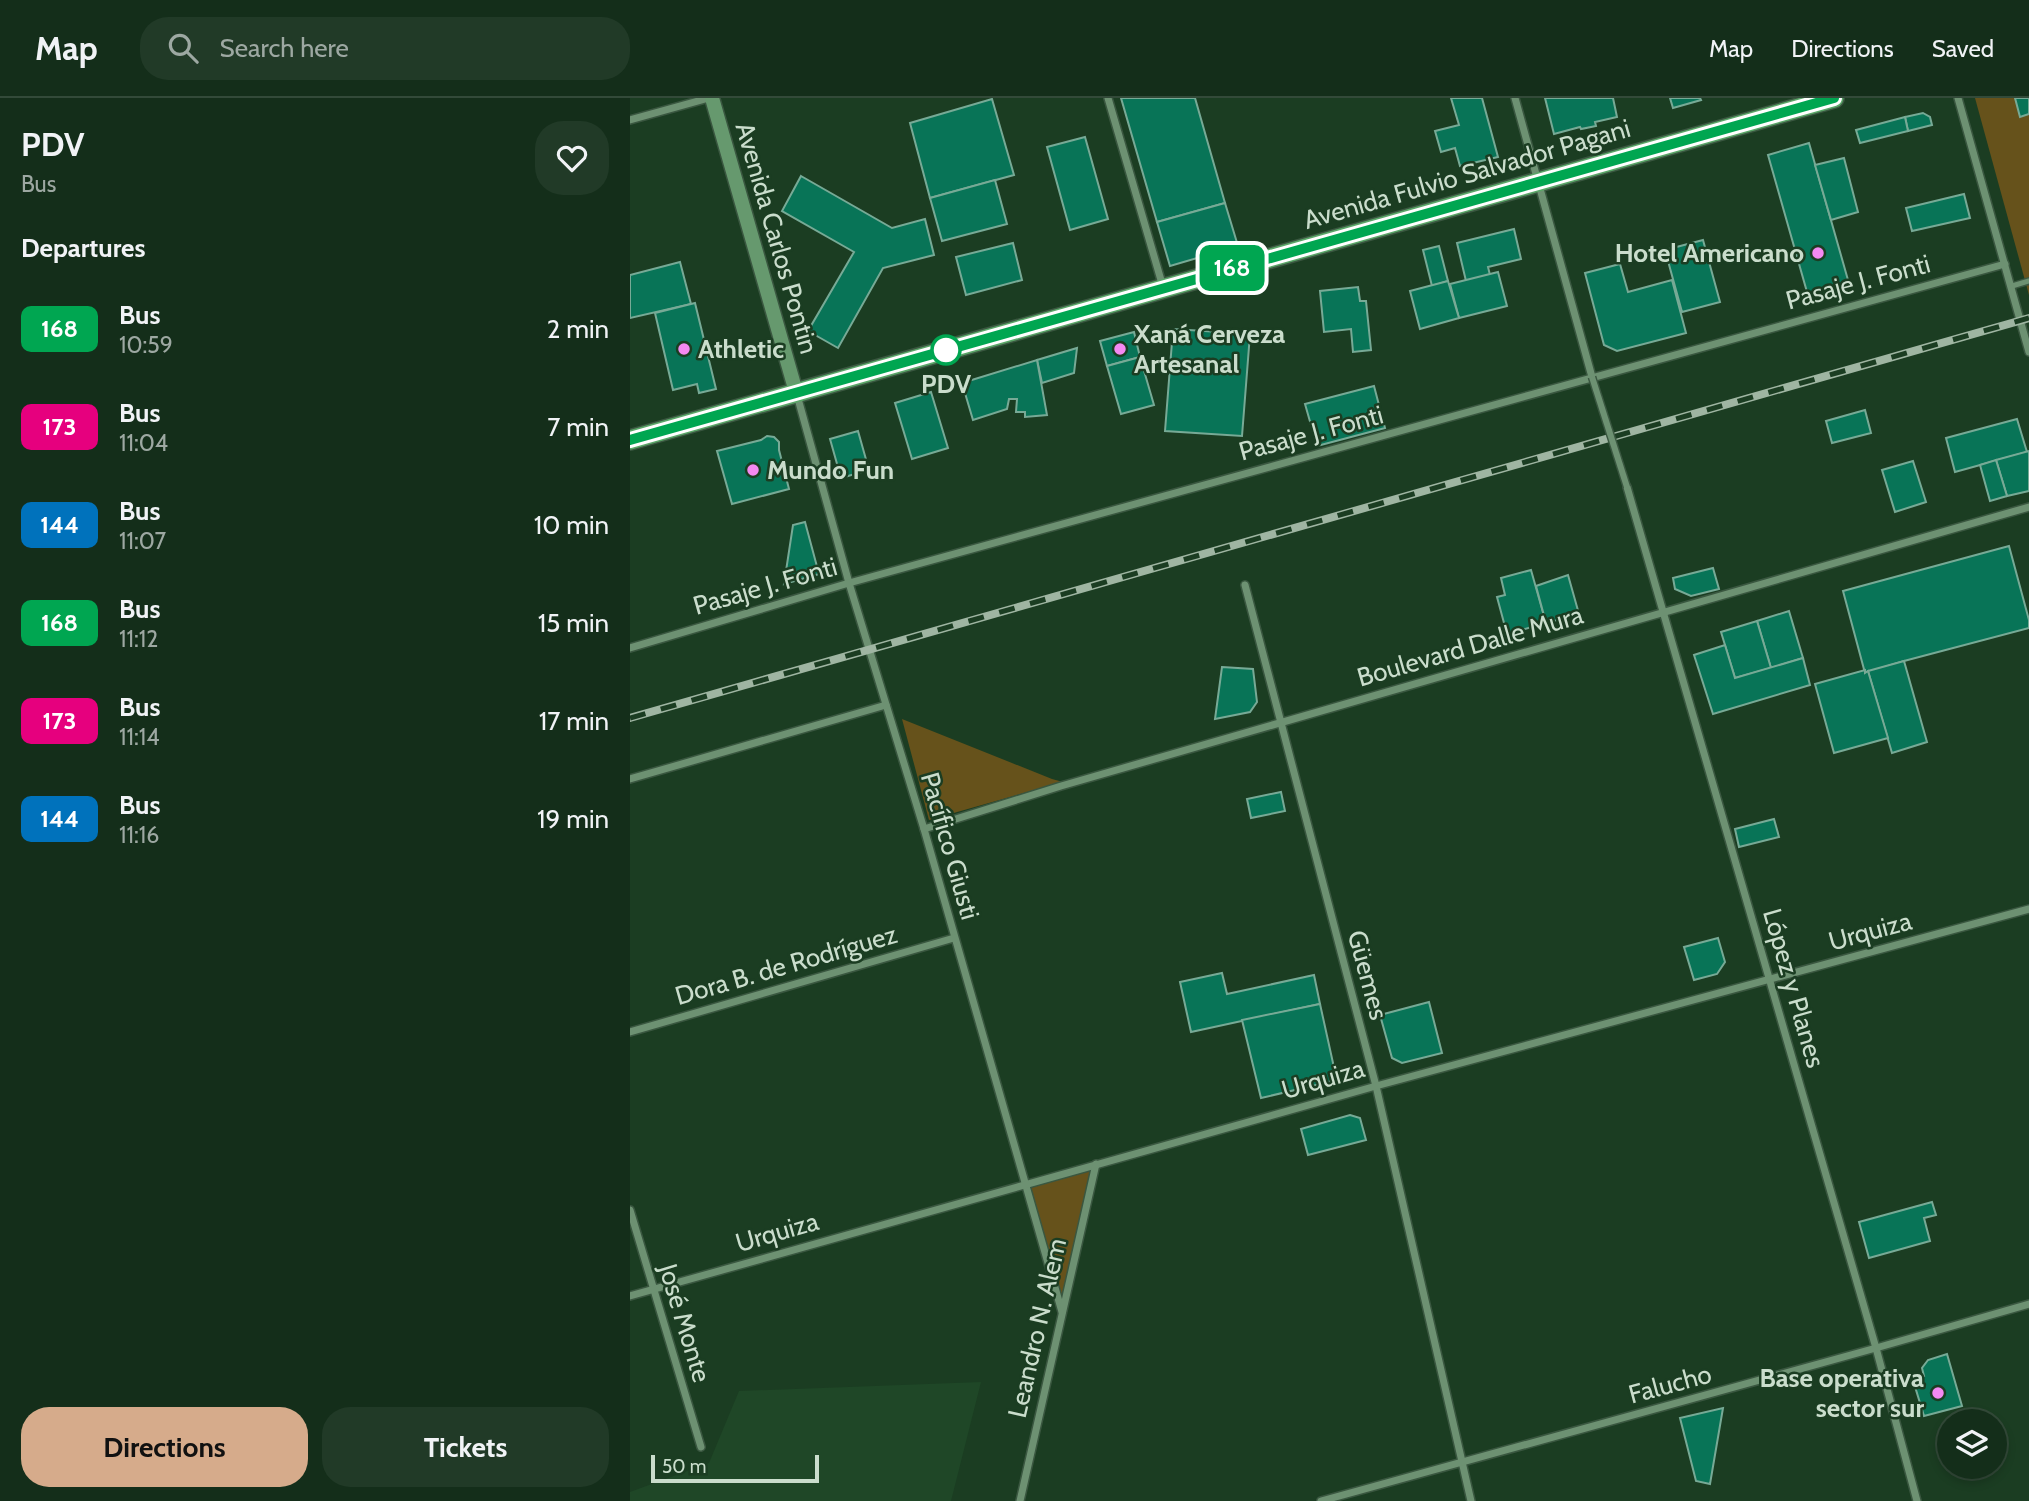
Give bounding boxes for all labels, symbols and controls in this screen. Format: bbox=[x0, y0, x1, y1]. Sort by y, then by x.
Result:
search box bbox=[140, 17, 630, 80]
text: Map bbox=[35, 28, 98, 68]
icon: search bbox=[164, 29, 202, 67]
text: Search here bbox=[220, 32, 349, 64]
text: Map bbox=[1709, 34, 1753, 63]
text: Directions bbox=[1791, 34, 1894, 63]
text: Saved bbox=[1932, 34, 1994, 63]
street label: Avenida Fulvio Salvador Pagani bbox=[1300, 112, 1634, 236]
street label: Avenida Carlos Pontin bbox=[729, 119, 825, 357]
button: heart bbox=[535, 121, 609, 195]
text: PDV bbox=[21, 124, 85, 164]
text: Bus bbox=[21, 170, 56, 198]
text: Departures bbox=[21, 232, 145, 264]
place label: Hotel Americano bbox=[1615, 237, 1804, 269]
line badge: 168 bbox=[1192, 245, 1272, 291]
marker: Hotel Americano bbox=[1810, 245, 1826, 261]
street label: Pasaje J. Fonti bbox=[1782, 247, 1934, 317]
text: 168 bbox=[1214, 253, 1250, 282]
text: Bus bbox=[119, 299, 160, 331]
text: 2 min bbox=[547, 313, 609, 345]
text: 168 bbox=[41, 314, 78, 343]
place label: Xaná Cerveza Artesanal bbox=[1133, 318, 1285, 380]
text: 10:59 bbox=[119, 331, 173, 359]
place label: Athletic bbox=[698, 333, 784, 365]
marker: PDV bbox=[931, 335, 961, 365]
marker: Athletic bbox=[676, 341, 692, 357]
marker: Xaná Cerveza Artesanal bbox=[1112, 341, 1128, 357]
place label: PDV bbox=[921, 368, 972, 400]
text: Bus bbox=[119, 397, 160, 429]
street label: Pasaje J. Fonti bbox=[1235, 398, 1387, 468]
text: 7 min bbox=[547, 411, 609, 443]
text: 173 bbox=[42, 412, 77, 441]
text: 11:04 bbox=[119, 429, 168, 457]
place label: Mundo Fun bbox=[767, 454, 894, 486]
marker: Mundo Fun bbox=[745, 462, 761, 478]
text: Bus bbox=[119, 495, 160, 527]
text: 10 min bbox=[534, 509, 609, 541]
text: 144 bbox=[40, 510, 79, 539]
text: 11:07 bbox=[119, 527, 166, 555]
street label: Pasaje J. Fonti bbox=[689, 550, 841, 622]
text: Bus bbox=[119, 593, 160, 625]
street label: Boulevard Dalle Mura bbox=[1353, 598, 1587, 694]
text: 15 min bbox=[538, 607, 609, 639]
text: 168 bbox=[41, 608, 78, 637]
text: 11:12 bbox=[119, 625, 158, 653]
text: Bus bbox=[119, 691, 160, 723]
text: 17 min bbox=[539, 705, 609, 737]
text: 173 bbox=[42, 706, 77, 735]
text: 11:14 bbox=[119, 723, 160, 751]
street label: Pacífico Giusti bbox=[914, 769, 986, 923]
text: Bus bbox=[119, 789, 160, 821]
text: 19 min bbox=[537, 803, 609, 835]
text: 144 bbox=[40, 804, 79, 833]
text: 11:16 bbox=[119, 821, 159, 849]
street label: Urquiza bbox=[1825, 904, 1916, 957]
street label: López y Planes bbox=[1756, 905, 1832, 1071]
street label: Dora B. de Rodríguez bbox=[671, 918, 901, 1012]
street label: Güemes bbox=[1341, 927, 1395, 1023]
street label: Urquiza bbox=[1278, 1052, 1369, 1106]
street label: Urquiza bbox=[732, 1205, 823, 1259]
street label: Leandro N. Alem bbox=[1001, 1235, 1073, 1421]
street label: José Monte bbox=[652, 1259, 718, 1386]
street label: Falucho bbox=[1625, 1358, 1715, 1410]
place label: Base operativa sector sur bbox=[1759, 1362, 1924, 1424]
marker: Base operativa sector sur bbox=[1930, 1385, 1946, 1401]
button: Directions bbox=[21, 1407, 308, 1487]
button: Tickets bbox=[322, 1407, 609, 1487]
map controls bbox=[1937, 1409, 2007, 1479]
button: layers bbox=[1937, 1409, 2007, 1479]
scale bar bbox=[651, 1452, 819, 1484]
text: 50 m bbox=[662, 1455, 706, 1478]

